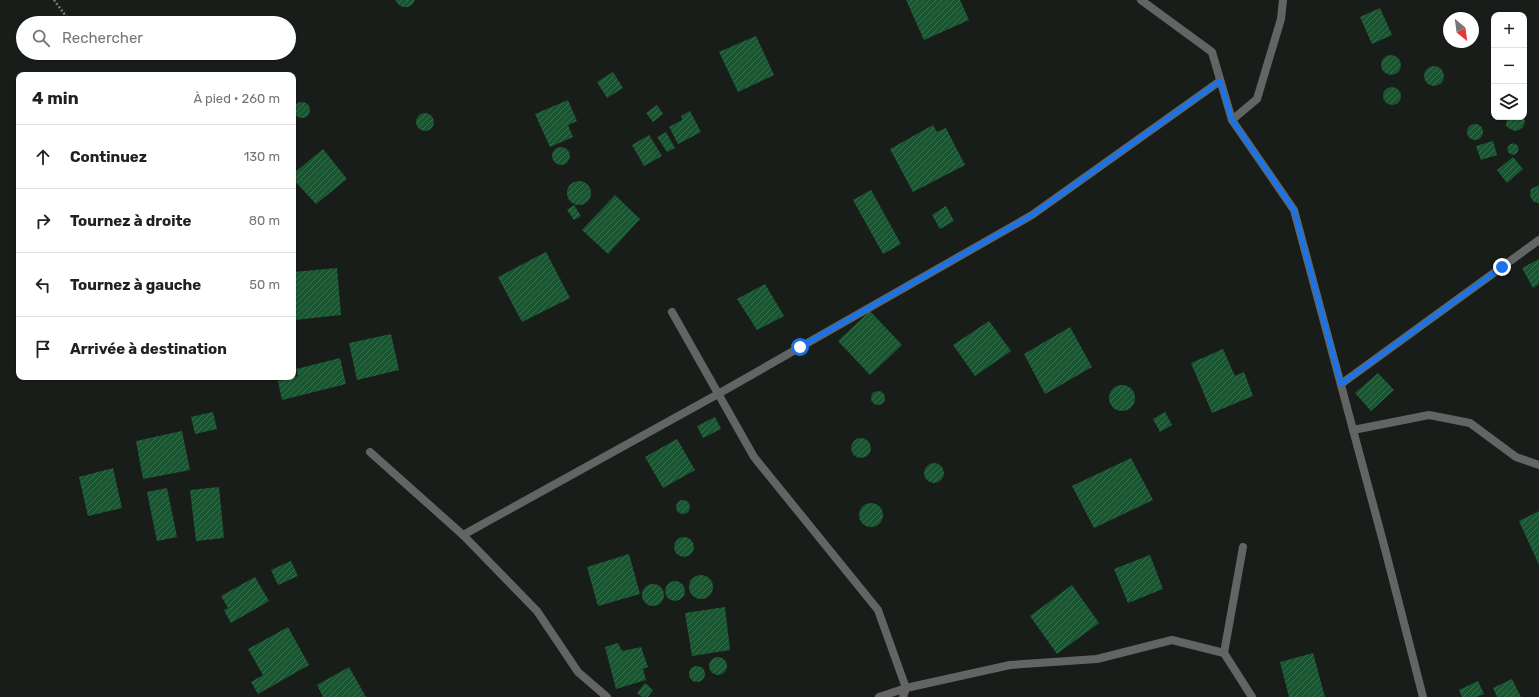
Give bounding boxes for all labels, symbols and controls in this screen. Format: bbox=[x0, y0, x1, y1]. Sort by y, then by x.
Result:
north arrow bbox=[1443, 12, 1479, 48]
map controls bbox=[1491, 12, 1527, 120]
button: + bbox=[1491, 12, 1527, 48]
search box bbox=[16, 16, 296, 60]
icon: search bbox=[30, 27, 52, 49]
text: Rechercher bbox=[62, 29, 143, 47]
button: − bbox=[1491, 48, 1527, 84]
button: layers bbox=[1491, 84, 1527, 120]
text: 4 min bbox=[32, 88, 79, 108]
text: À pied · 260 m bbox=[193, 91, 280, 106]
icon: ahead bbox=[32, 146, 54, 168]
text: Continuez bbox=[70, 148, 147, 166]
text: 130 m bbox=[244, 149, 280, 164]
icon: right bbox=[32, 210, 54, 232]
text: Tournez à droite bbox=[70, 212, 191, 230]
text: 80 m bbox=[249, 213, 280, 228]
route end bbox=[1493, 258, 1511, 276]
icon: left bbox=[32, 274, 54, 296]
text: Tournez à gauche bbox=[70, 276, 201, 294]
text: 50 m bbox=[249, 277, 280, 292]
icon: arrive bbox=[32, 338, 54, 360]
route start bbox=[791, 338, 809, 356]
text: Arrivée à destination bbox=[70, 340, 227, 358]

